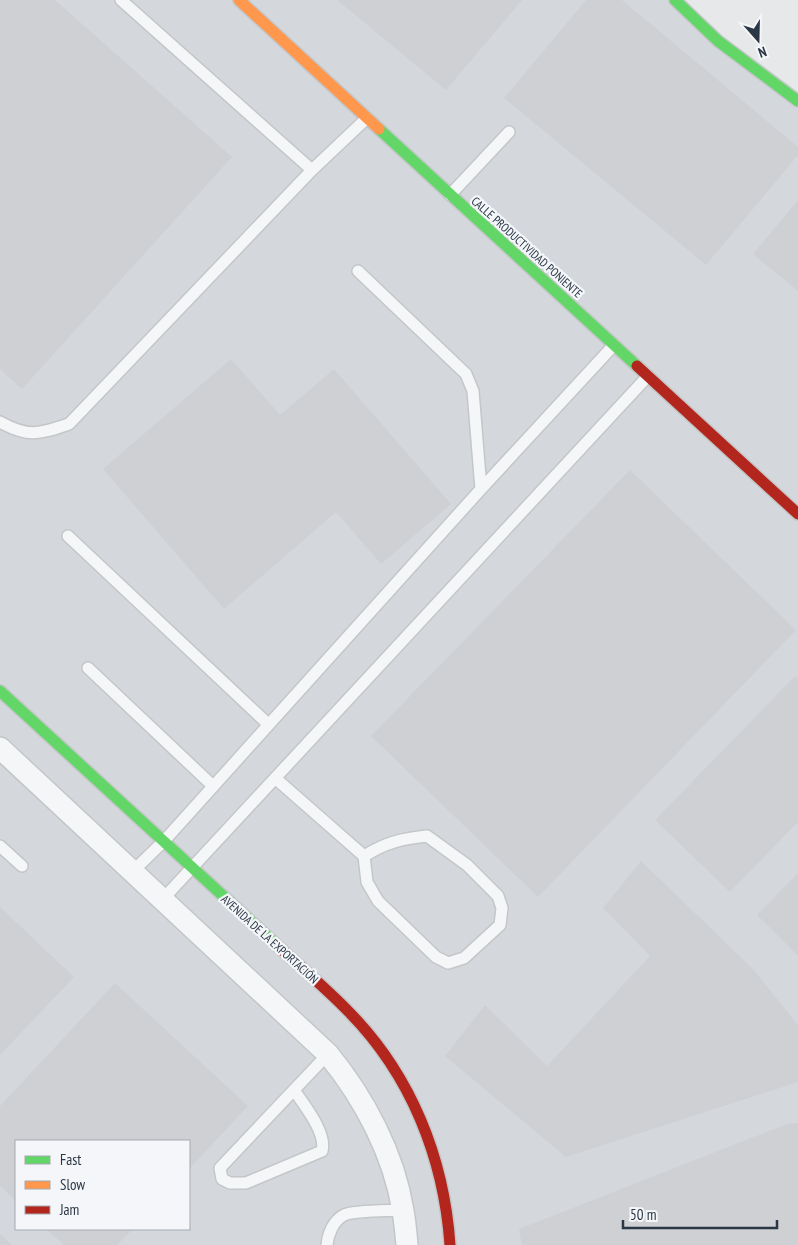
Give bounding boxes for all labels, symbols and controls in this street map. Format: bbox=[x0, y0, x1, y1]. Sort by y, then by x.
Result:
north arrow bbox=[733, 15, 783, 65]
text: N bbox=[756, 42, 769, 62]
street label: CALLE PRODUCTIVIDAD PONIENTE bbox=[468, 193, 586, 301]
street label: AVENIDA DE LA EXPORTACIÓN bbox=[218, 891, 322, 987]
legend bbox=[15, 1140, 190, 1230]
text: Fast bbox=[60, 1150, 81, 1169]
text: Slow bbox=[60, 1175, 85, 1194]
scale bar bbox=[623, 1198, 777, 1230]
text: Jam bbox=[59, 1200, 79, 1219]
text: 50 m bbox=[630, 1205, 656, 1224]

